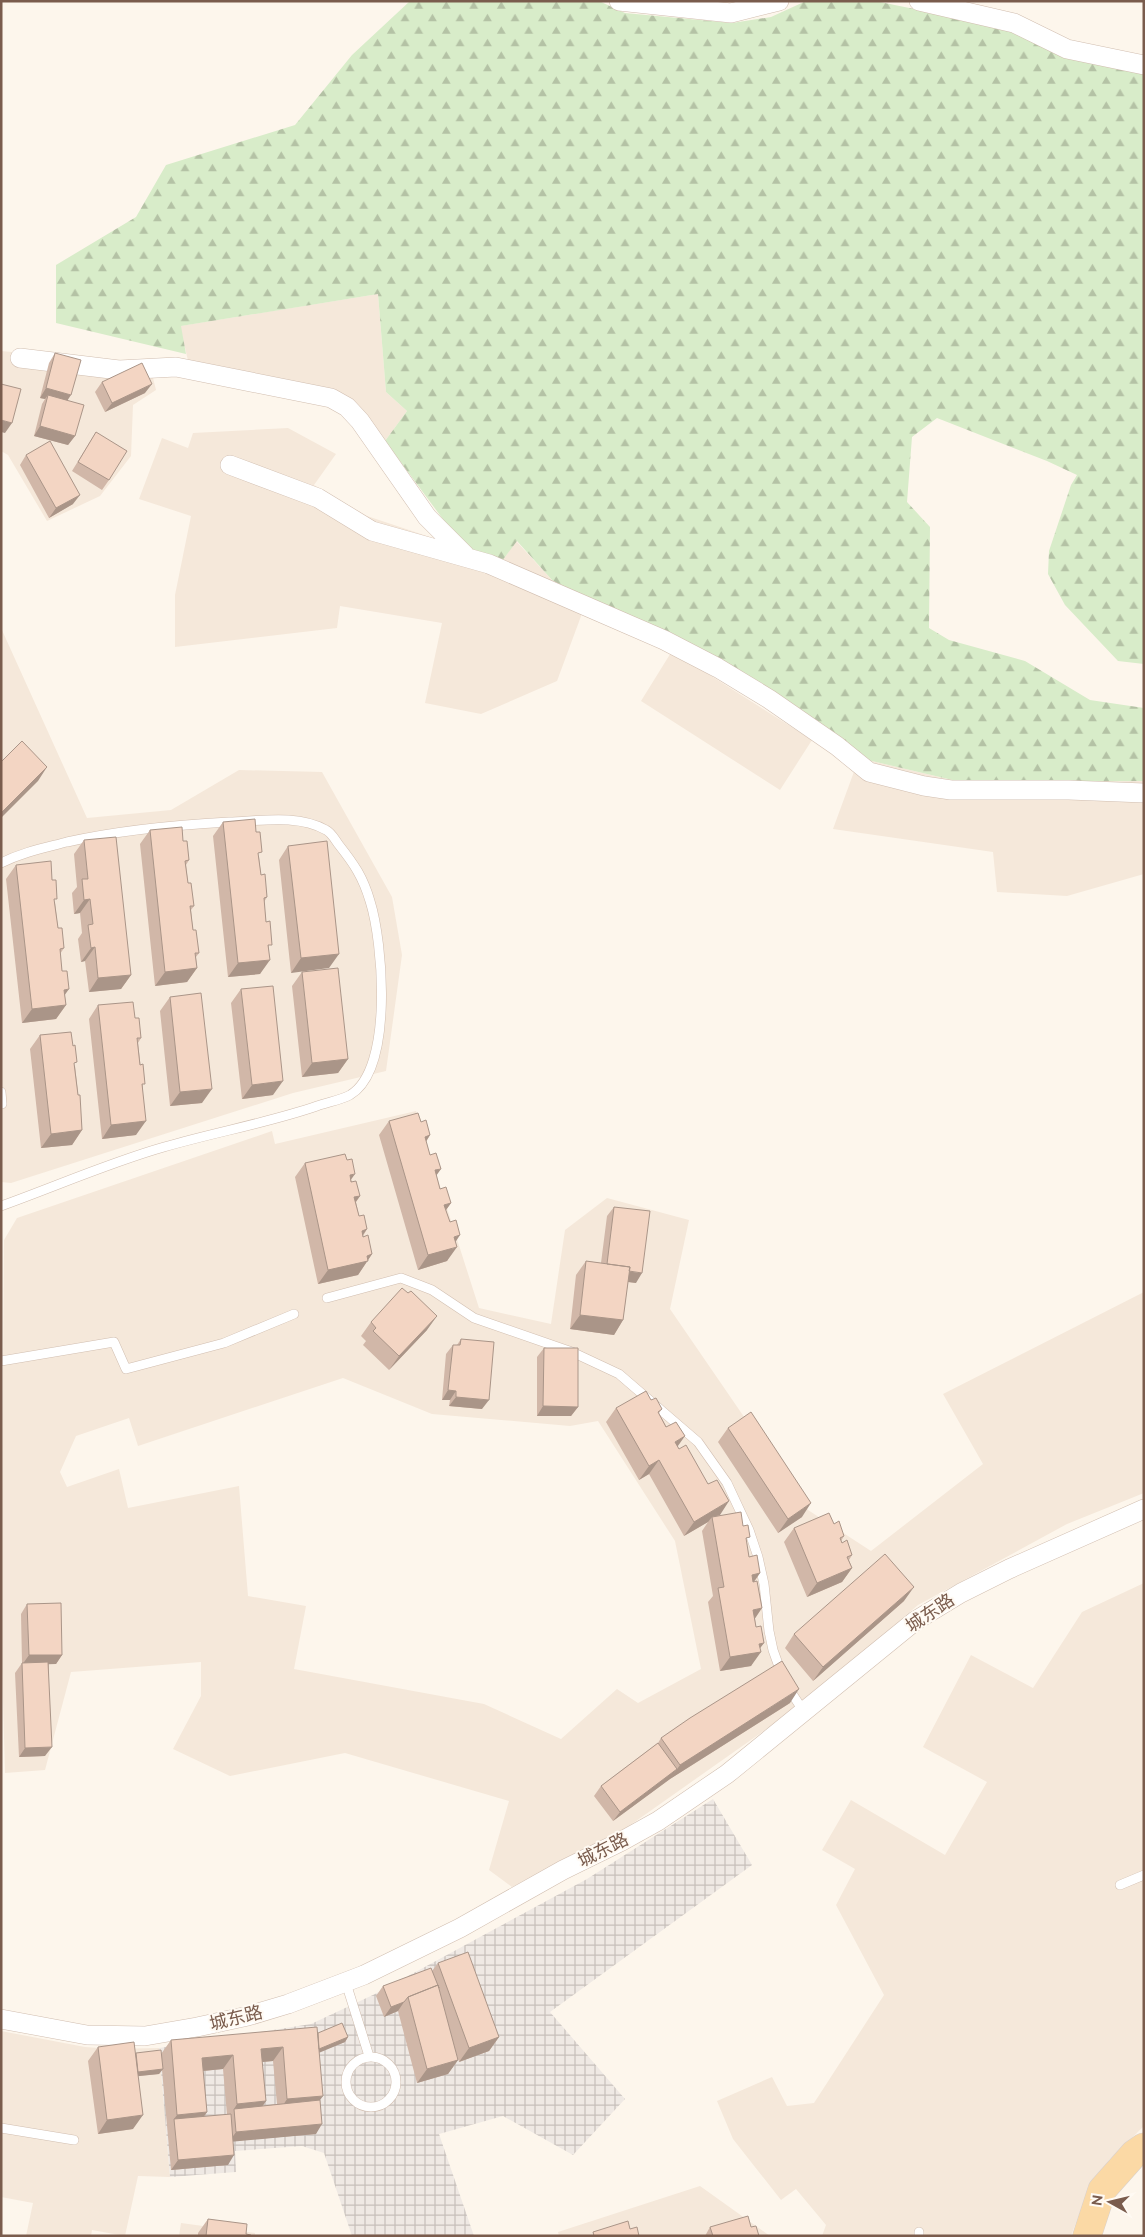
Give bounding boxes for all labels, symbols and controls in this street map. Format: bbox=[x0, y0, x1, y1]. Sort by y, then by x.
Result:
street label: 城东路 bbox=[901, 1589, 958, 1636]
street label: 城东路 bbox=[574, 1828, 632, 1871]
street label: 城东路 bbox=[207, 2001, 265, 2034]
north arrow bbox=[1085, 2177, 1135, 2227]
text: N bbox=[1088, 2194, 1106, 2207]

